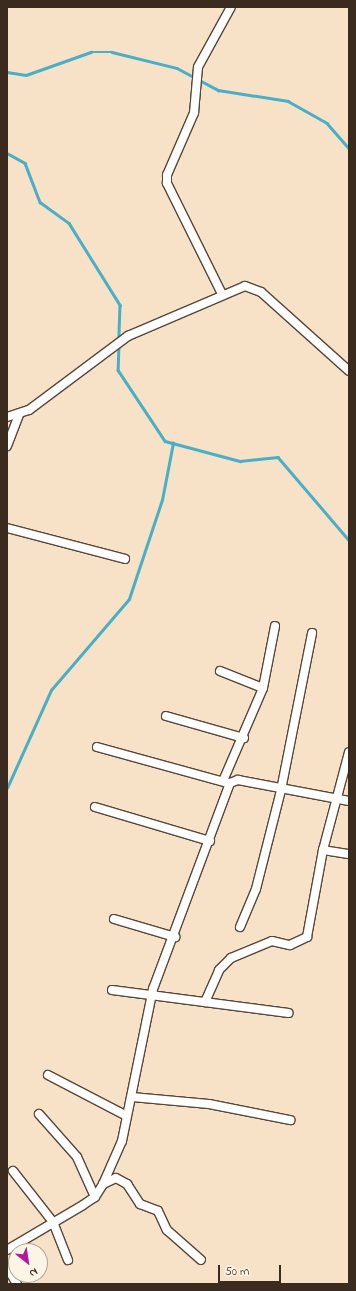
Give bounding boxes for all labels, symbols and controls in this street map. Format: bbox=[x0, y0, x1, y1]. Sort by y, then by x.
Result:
north arrow bbox=[8, 1243, 48, 1283]
scale bar bbox=[220, 1257, 283, 1283]
text: 50 m bbox=[225, 1263, 249, 1281]
text: N bbox=[26, 1264, 41, 1281]

